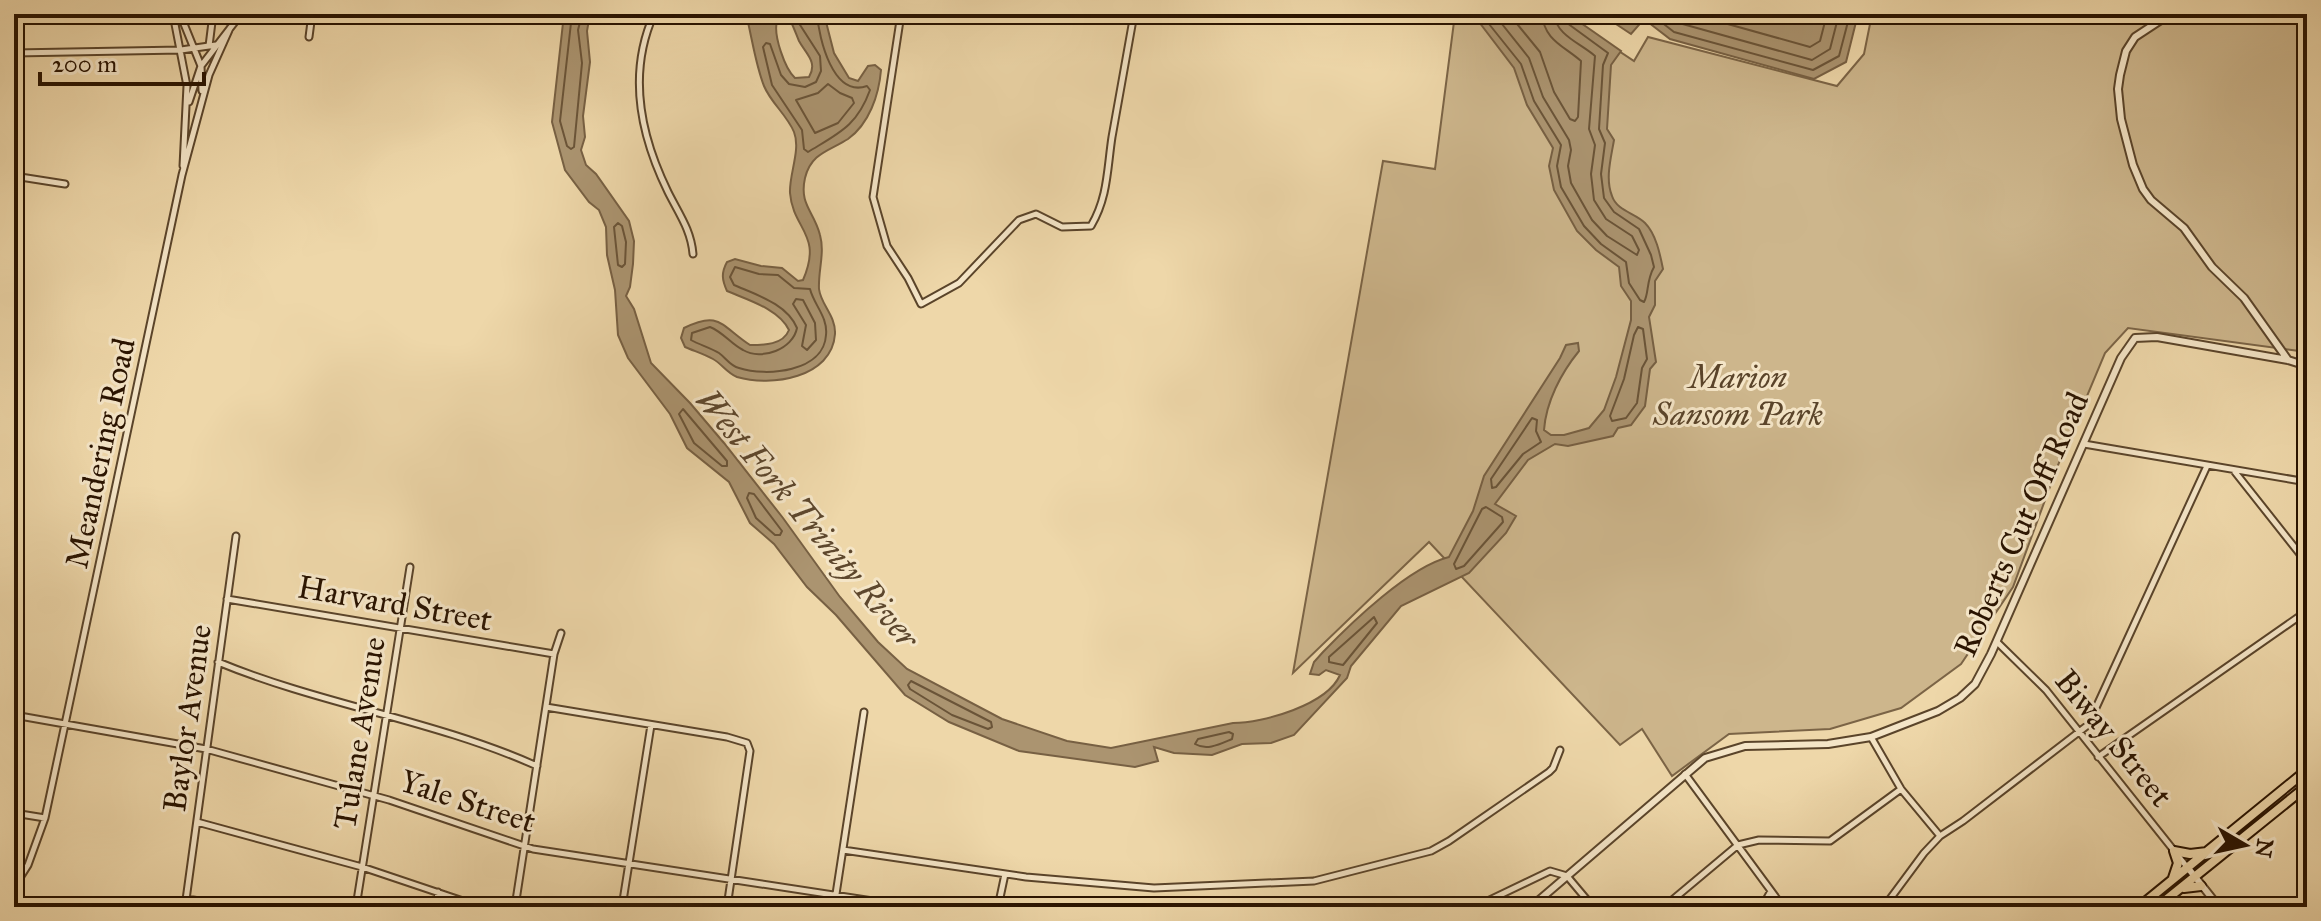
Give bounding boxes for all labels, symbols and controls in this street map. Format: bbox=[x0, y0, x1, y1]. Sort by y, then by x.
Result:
scale bar bbox=[40, 36, 204, 86]
text: 200 m bbox=[52, 49, 117, 79]
street label: Meandering Road bbox=[57, 334, 144, 572]
park label: Marion Sansom Park bbox=[1652, 358, 1823, 434]
water label: West Fork Trinity River bbox=[687, 380, 929, 658]
street label: Roberts Cut Off Road bbox=[1946, 386, 2097, 662]
street label: Harvard Street bbox=[295, 567, 495, 640]
street label: Baylor Avenue bbox=[155, 622, 220, 814]
street label: Tulane Avenue bbox=[325, 634, 394, 832]
street label: Biway Street bbox=[2047, 662, 2181, 815]
street label: Yale Street bbox=[395, 761, 540, 842]
north arrow bbox=[2205, 805, 2285, 885]
text: N bbox=[2249, 837, 2279, 860]

